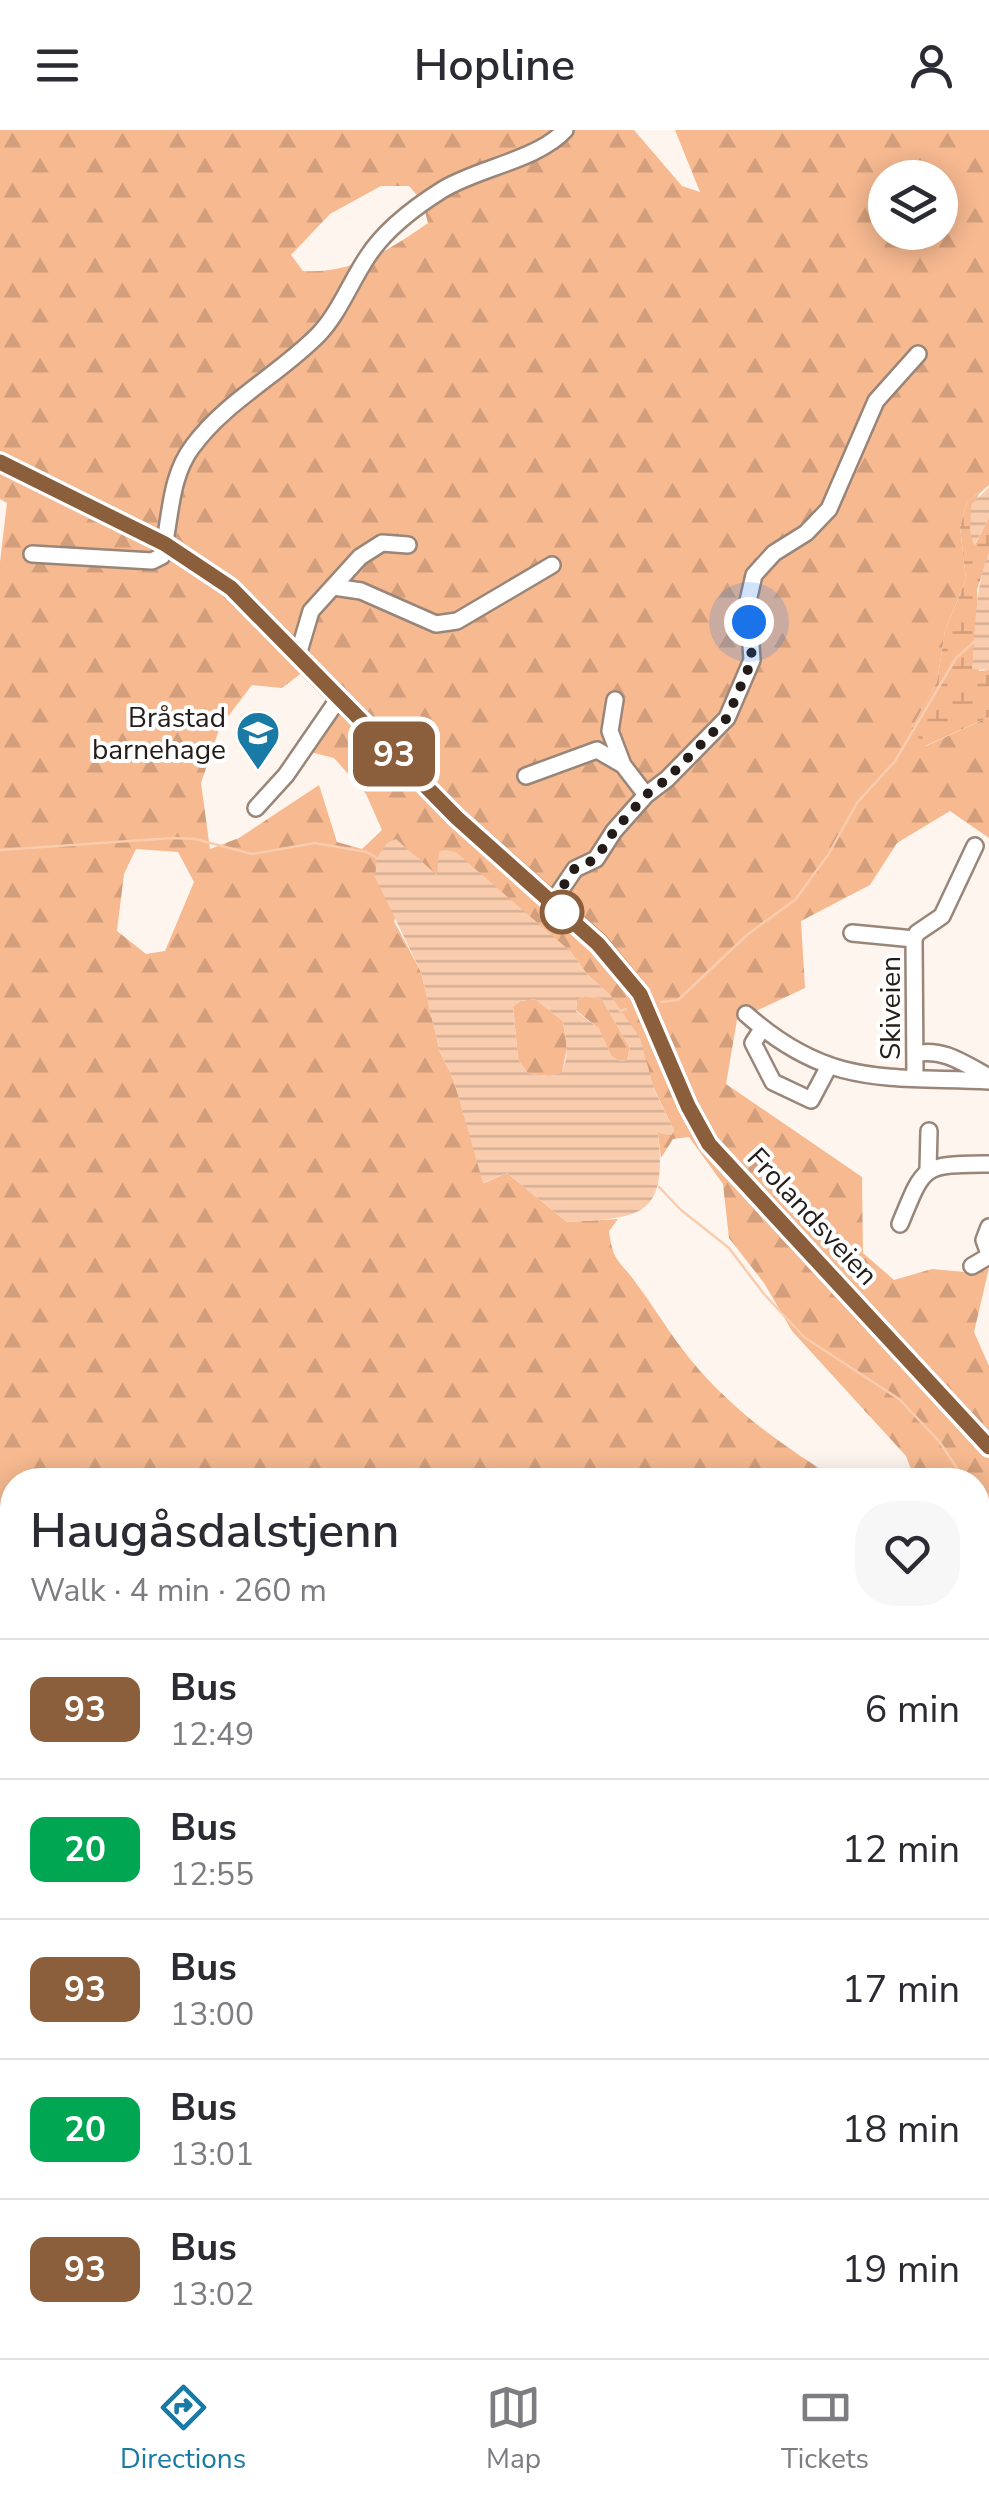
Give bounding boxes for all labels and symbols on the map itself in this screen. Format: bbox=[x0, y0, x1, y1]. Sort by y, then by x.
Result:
your location bbox=[724, 597, 774, 647]
place label: Bråstad barnehage bbox=[92, 699, 226, 769]
school or university icon: Bråstad barnehage bbox=[235, 710, 281, 771]
line badge: 93 bbox=[349, 722, 439, 786]
unlabelled marker bbox=[541, 891, 583, 933]
street label: Skiveien bbox=[872, 956, 910, 1060]
street label: Frolandsveien bbox=[739, 1140, 886, 1294]

